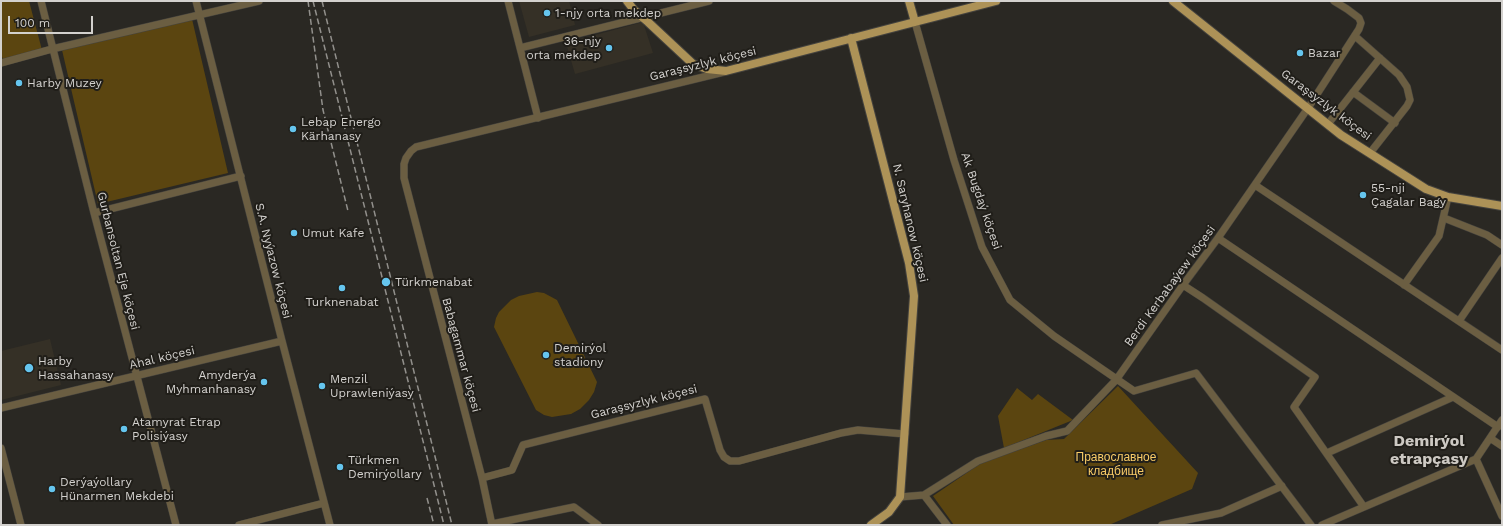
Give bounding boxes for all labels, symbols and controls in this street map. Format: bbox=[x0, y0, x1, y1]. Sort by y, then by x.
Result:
place label: 1-njy orta mekdep bbox=[555, 6, 661, 20]
scale bar bbox=[10, 8, 95, 34]
marker: 1-njy orta mekdep bbox=[542, 8, 552, 18]
text: 100 m bbox=[15, 16, 50, 30]
place label: 36-njy orta mekdep bbox=[526, 34, 601, 62]
marker: 36-njy orta mekdep bbox=[604, 43, 614, 53]
street label: Garaşsyzlyk köçesi bbox=[648, 44, 758, 84]
place label: Bazar bbox=[1308, 46, 1341, 60]
marker: Bazar bbox=[1295, 48, 1305, 58]
street label: Garaşsyzlyk köçesi bbox=[1278, 66, 1374, 144]
place label: Harby Muzey bbox=[27, 76, 102, 90]
marker: Harby Muzey bbox=[14, 78, 24, 88]
place label: Lebap Energo Kärhanasy bbox=[301, 115, 381, 143]
marker: Lebap Energo Kärhanasy bbox=[288, 124, 298, 134]
street label: Ak Bugdaý köçesi bbox=[958, 151, 1004, 251]
street label: N. Saryhanow köçesi bbox=[889, 162, 931, 284]
place label: 55-nji Çagalar Bagy bbox=[1371, 181, 1446, 209]
street label: Gurbansoltan Eje köçesi bbox=[94, 190, 142, 332]
marker: 55-nji Çagalar Bagy bbox=[1358, 190, 1368, 200]
street label: S.A. Nyýazow köçesi bbox=[252, 202, 294, 320]
street label: Berdi Kerbabaýew köçesi bbox=[1121, 223, 1219, 349]
place label: Umut Kafe bbox=[302, 226, 364, 240]
marker: Umut Kafe bbox=[289, 228, 299, 238]
place label: Türkmenabat bbox=[395, 275, 472, 289]
marker: Türkmenabat bbox=[380, 276, 392, 288]
marker: Turknenabat bbox=[337, 283, 347, 293]
place label: Turknenabat bbox=[305, 295, 379, 309]
street label: Babagammar köçesi bbox=[439, 296, 483, 414]
place label: Demirýol stadiony bbox=[554, 341, 606, 369]
street label: Ahal köçesi bbox=[128, 343, 196, 373]
marker: Demirýol stadiony bbox=[541, 350, 551, 360]
place label: Harby Hassahanasy bbox=[38, 354, 114, 382]
marker: Harby Hassahanasy bbox=[23, 362, 35, 374]
place label: Amyderýa Myhmanhanasy bbox=[166, 368, 256, 396]
place label: Menzil Uprawleniýasy bbox=[330, 372, 414, 400]
marker: Amyderýa Myhmanhanasy bbox=[259, 377, 269, 387]
marker: Menzil Uprawleniýasy bbox=[317, 381, 327, 391]
street label: Garaşsyzlyk köçesi bbox=[589, 382, 699, 422]
place label: Atamyrat Etrap Polisiýasy bbox=[132, 415, 221, 443]
marker: Atamyrat Etrap Polisiýasy bbox=[119, 424, 129, 434]
district label: Demirýol etrapçasy bbox=[1390, 431, 1468, 469]
park label: Православное кладбище bbox=[1076, 450, 1156, 478]
place label: Türkmen Demirýollary bbox=[348, 453, 422, 481]
marker: Türkmen Demirýollary bbox=[335, 462, 345, 472]
place label: Derýaýollary Hünarmen Mekdebi bbox=[60, 475, 174, 503]
marker: Derýaýollary Hünarmen Mekdebi bbox=[47, 484, 57, 494]

